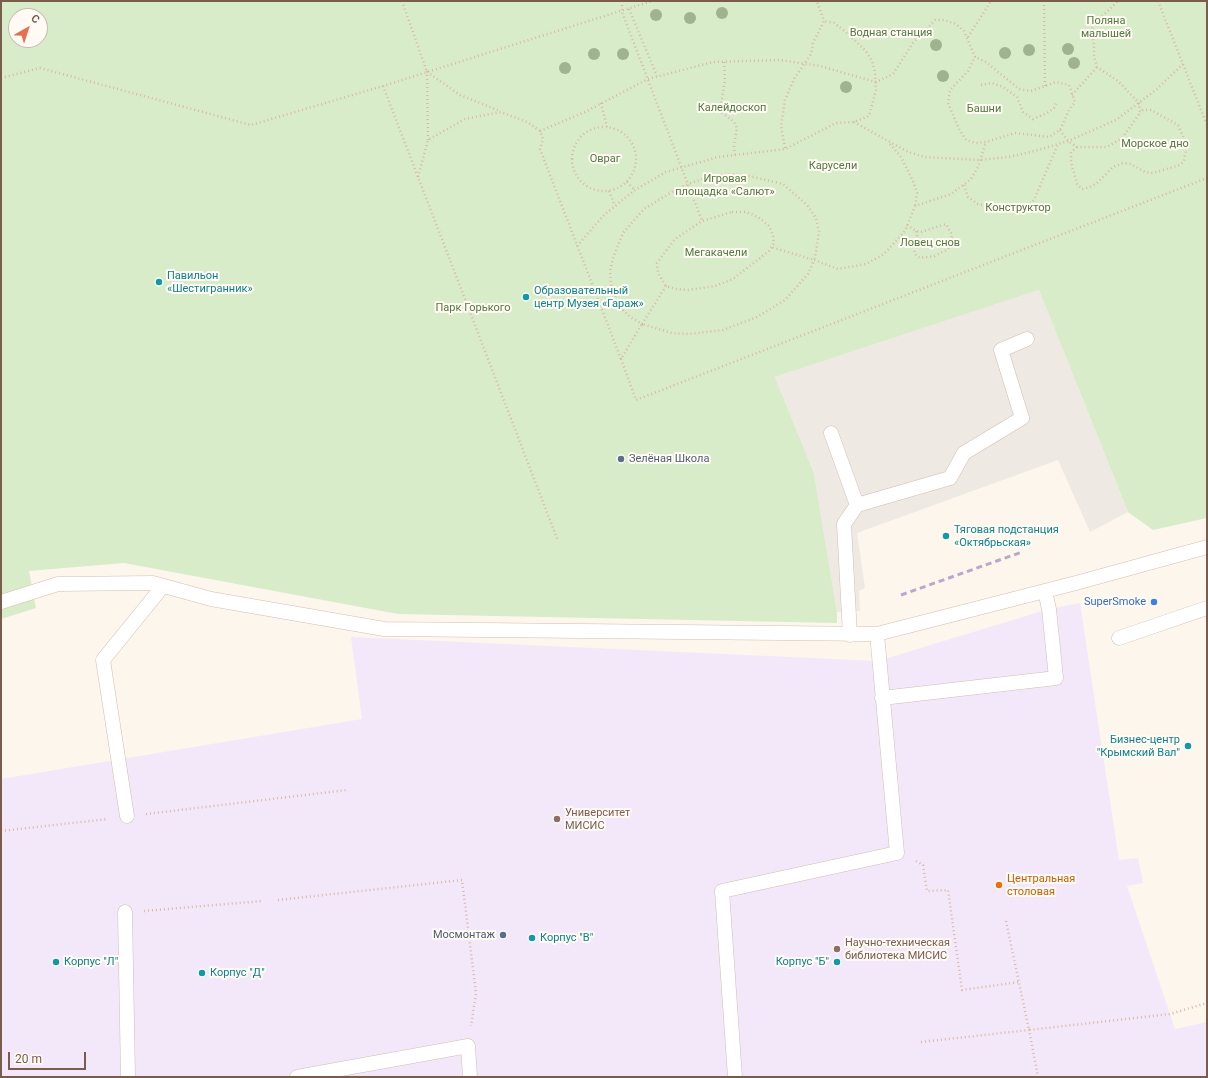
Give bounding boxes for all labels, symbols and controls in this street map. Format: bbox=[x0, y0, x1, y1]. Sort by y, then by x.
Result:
north arrow bbox=[8, 8, 48, 48]
text: С bbox=[28, 12, 42, 26]
park label: Поляна малышей bbox=[1081, 14, 1131, 40]
park label: Водная станция bbox=[850, 26, 932, 40]
park label: Калейдоскоп bbox=[698, 101, 766, 115]
park label: Башни bbox=[967, 102, 1001, 116]
park label: Морское дно bbox=[1121, 137, 1189, 151]
park label: Овраг bbox=[590, 152, 620, 166]
park label: Карусели bbox=[809, 159, 857, 173]
park label: Игровая площадка «Салют» bbox=[675, 172, 775, 198]
park label: Конструктор bbox=[985, 201, 1051, 215]
park label: Ловец снов bbox=[900, 236, 960, 250]
park label: Мегакачели bbox=[685, 246, 747, 260]
place label: Павильон «Шестигранник» bbox=[167, 269, 253, 295]
marker: Павильон «Шестигранник» bbox=[154, 277, 164, 287]
place label: Образовательный центр Музея «Гараж» bbox=[534, 284, 644, 310]
marker: Образовательный центр Музея «Гараж» bbox=[521, 292, 531, 302]
park label: Парк Горького bbox=[435, 301, 511, 315]
place label: Зелёная Школа bbox=[629, 452, 709, 466]
marker: Зелёная Школа bbox=[616, 454, 626, 464]
place label: Тяговая подстанция «Октябрьская» bbox=[954, 523, 1059, 549]
marker: Тяговая подстанция «Октябрьская» bbox=[941, 531, 951, 541]
place label: SuperSmoke bbox=[1084, 595, 1146, 609]
marker: SuperSmoke bbox=[1149, 597, 1159, 607]
place label: Бизнес-центр "Крымский Вал" bbox=[1097, 733, 1180, 759]
marker: Бизнес-центр "Крымский Вал" bbox=[1183, 741, 1193, 751]
place label: Университет МИСИС bbox=[565, 806, 630, 832]
marker: Университет МИСИС bbox=[552, 814, 562, 824]
place label: Центральная столовая bbox=[1007, 872, 1075, 898]
marker: Центральная столовая bbox=[994, 880, 1004, 890]
place label: Мосмонтаж bbox=[433, 928, 495, 942]
marker: Мосмонтаж bbox=[498, 930, 508, 940]
place label: Корпус "В" bbox=[540, 931, 593, 945]
marker: Корпус "В" bbox=[527, 933, 537, 943]
place label: Научно-техническая библиотека МИСИС bbox=[845, 936, 950, 962]
marker: Научно-техническая библиотека МИСИС bbox=[832, 944, 842, 954]
place label: Корпус "Л" bbox=[64, 955, 118, 969]
place label: Корпус "Б" bbox=[776, 955, 829, 969]
marker: Корпус "Л" bbox=[51, 957, 61, 967]
marker: Корпус "Б" bbox=[832, 957, 842, 967]
place label: Корпус "Д" bbox=[210, 966, 265, 980]
marker: Корпус "Д" bbox=[197, 968, 207, 978]
scale bar bbox=[10, 1044, 88, 1070]
text: 20 m bbox=[15, 1052, 42, 1066]

